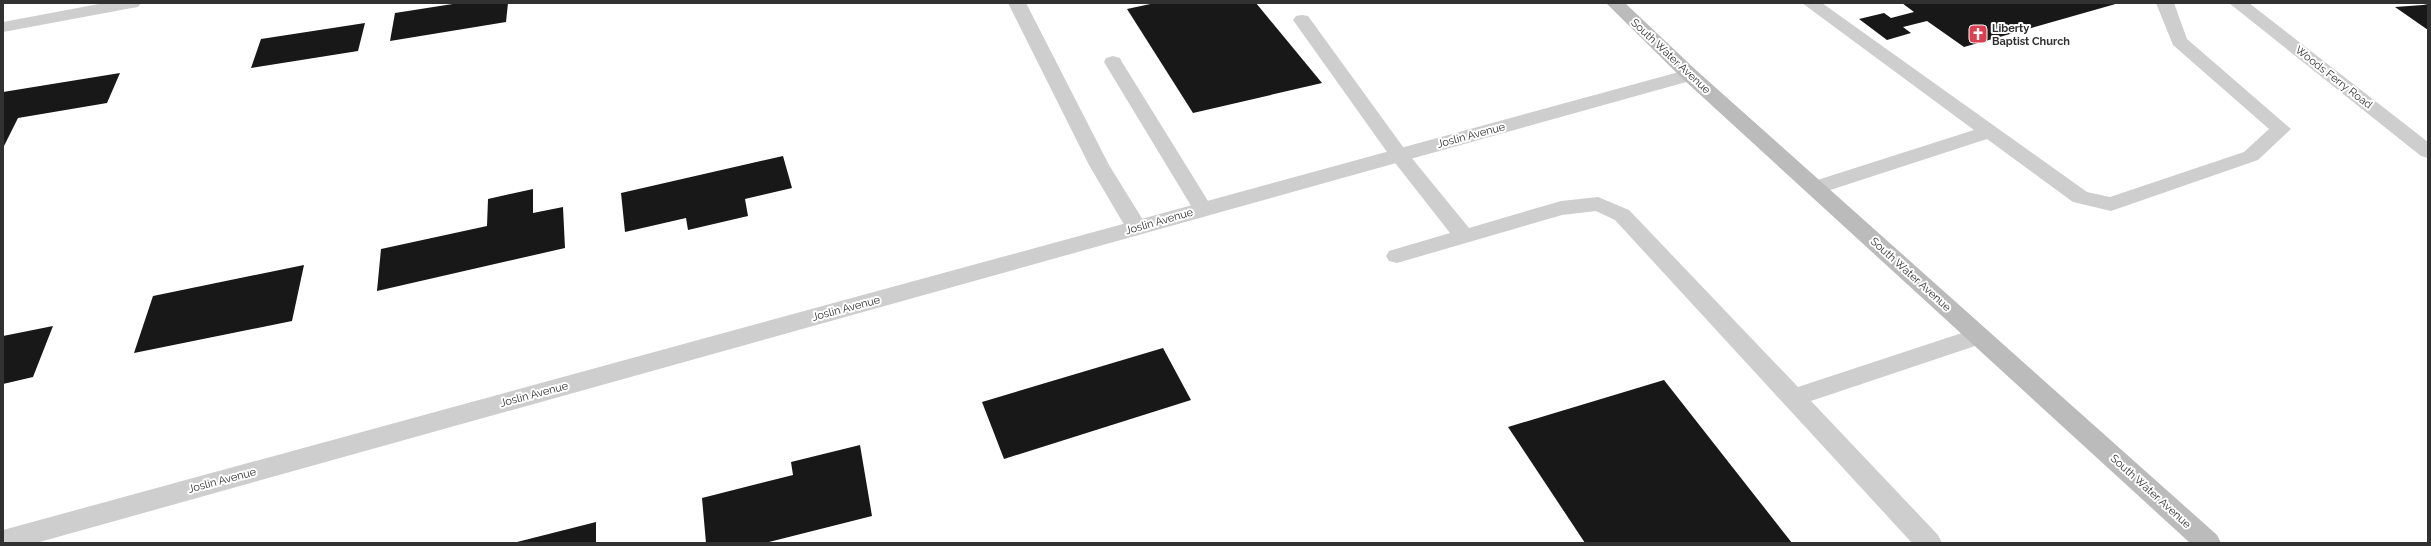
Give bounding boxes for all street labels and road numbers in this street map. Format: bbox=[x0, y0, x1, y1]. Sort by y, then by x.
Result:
street label: South Water Avenue bbox=[1628, 16, 1713, 97]
street label: Woods Ferry Road bbox=[2293, 43, 2375, 112]
street label: Joslin Avenue bbox=[1436, 120, 1507, 151]
street label: Joslin Avenue bbox=[1124, 205, 1195, 237]
street label: South Water Avenue bbox=[1868, 235, 1954, 314]
street label: Joslin Avenue bbox=[811, 293, 882, 324]
street label: Joslin Avenue bbox=[499, 379, 570, 410]
street label: South Water Avenue bbox=[2108, 452, 2194, 531]
street label: Joslin Avenue bbox=[187, 465, 258, 496]

